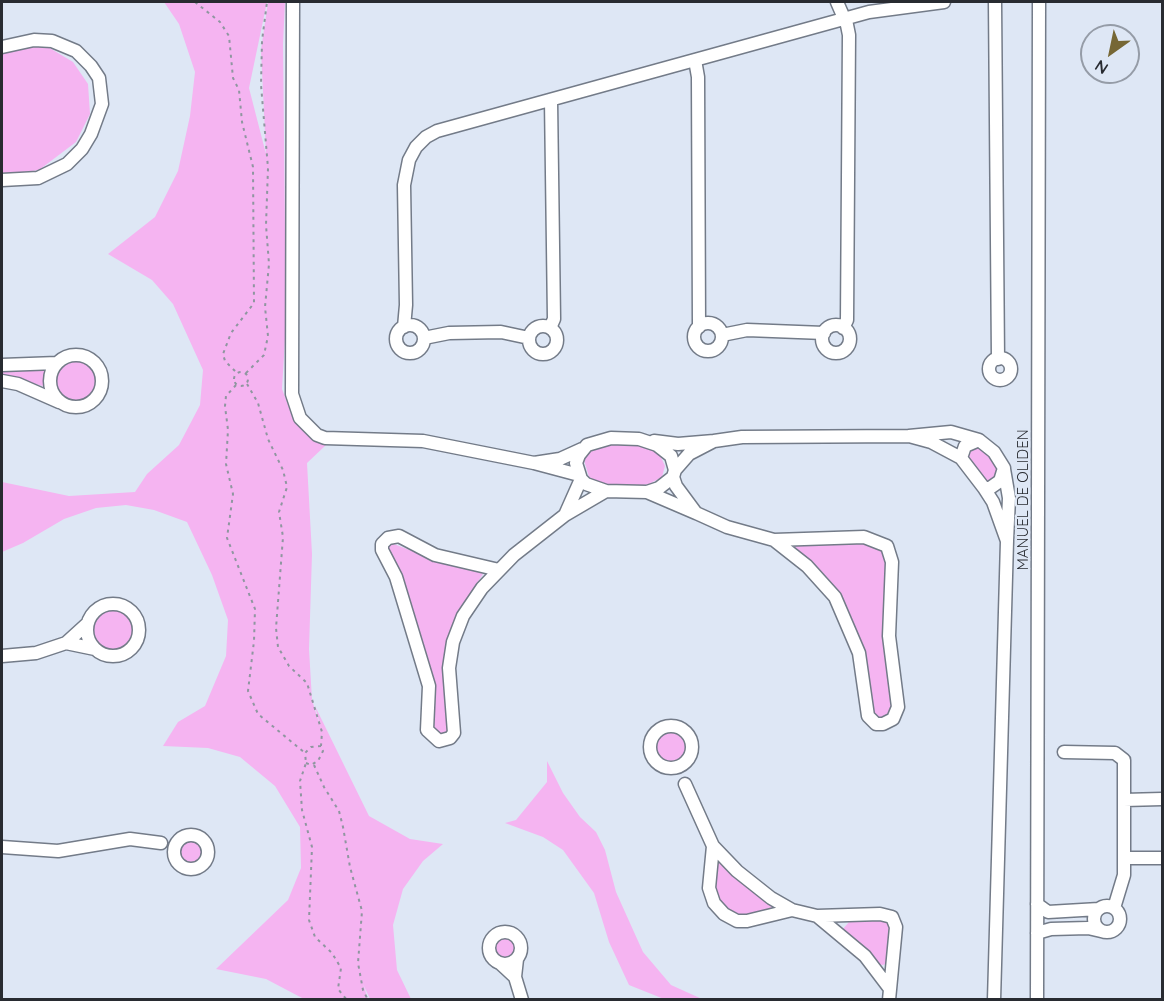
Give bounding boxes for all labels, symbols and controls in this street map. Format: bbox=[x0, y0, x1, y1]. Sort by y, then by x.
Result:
north arrow bbox=[1080, 24, 1140, 84]
text: N bbox=[1091, 56, 1112, 79]
street label: MANUEL DE OLIDEN bbox=[1014, 429, 1032, 571]

